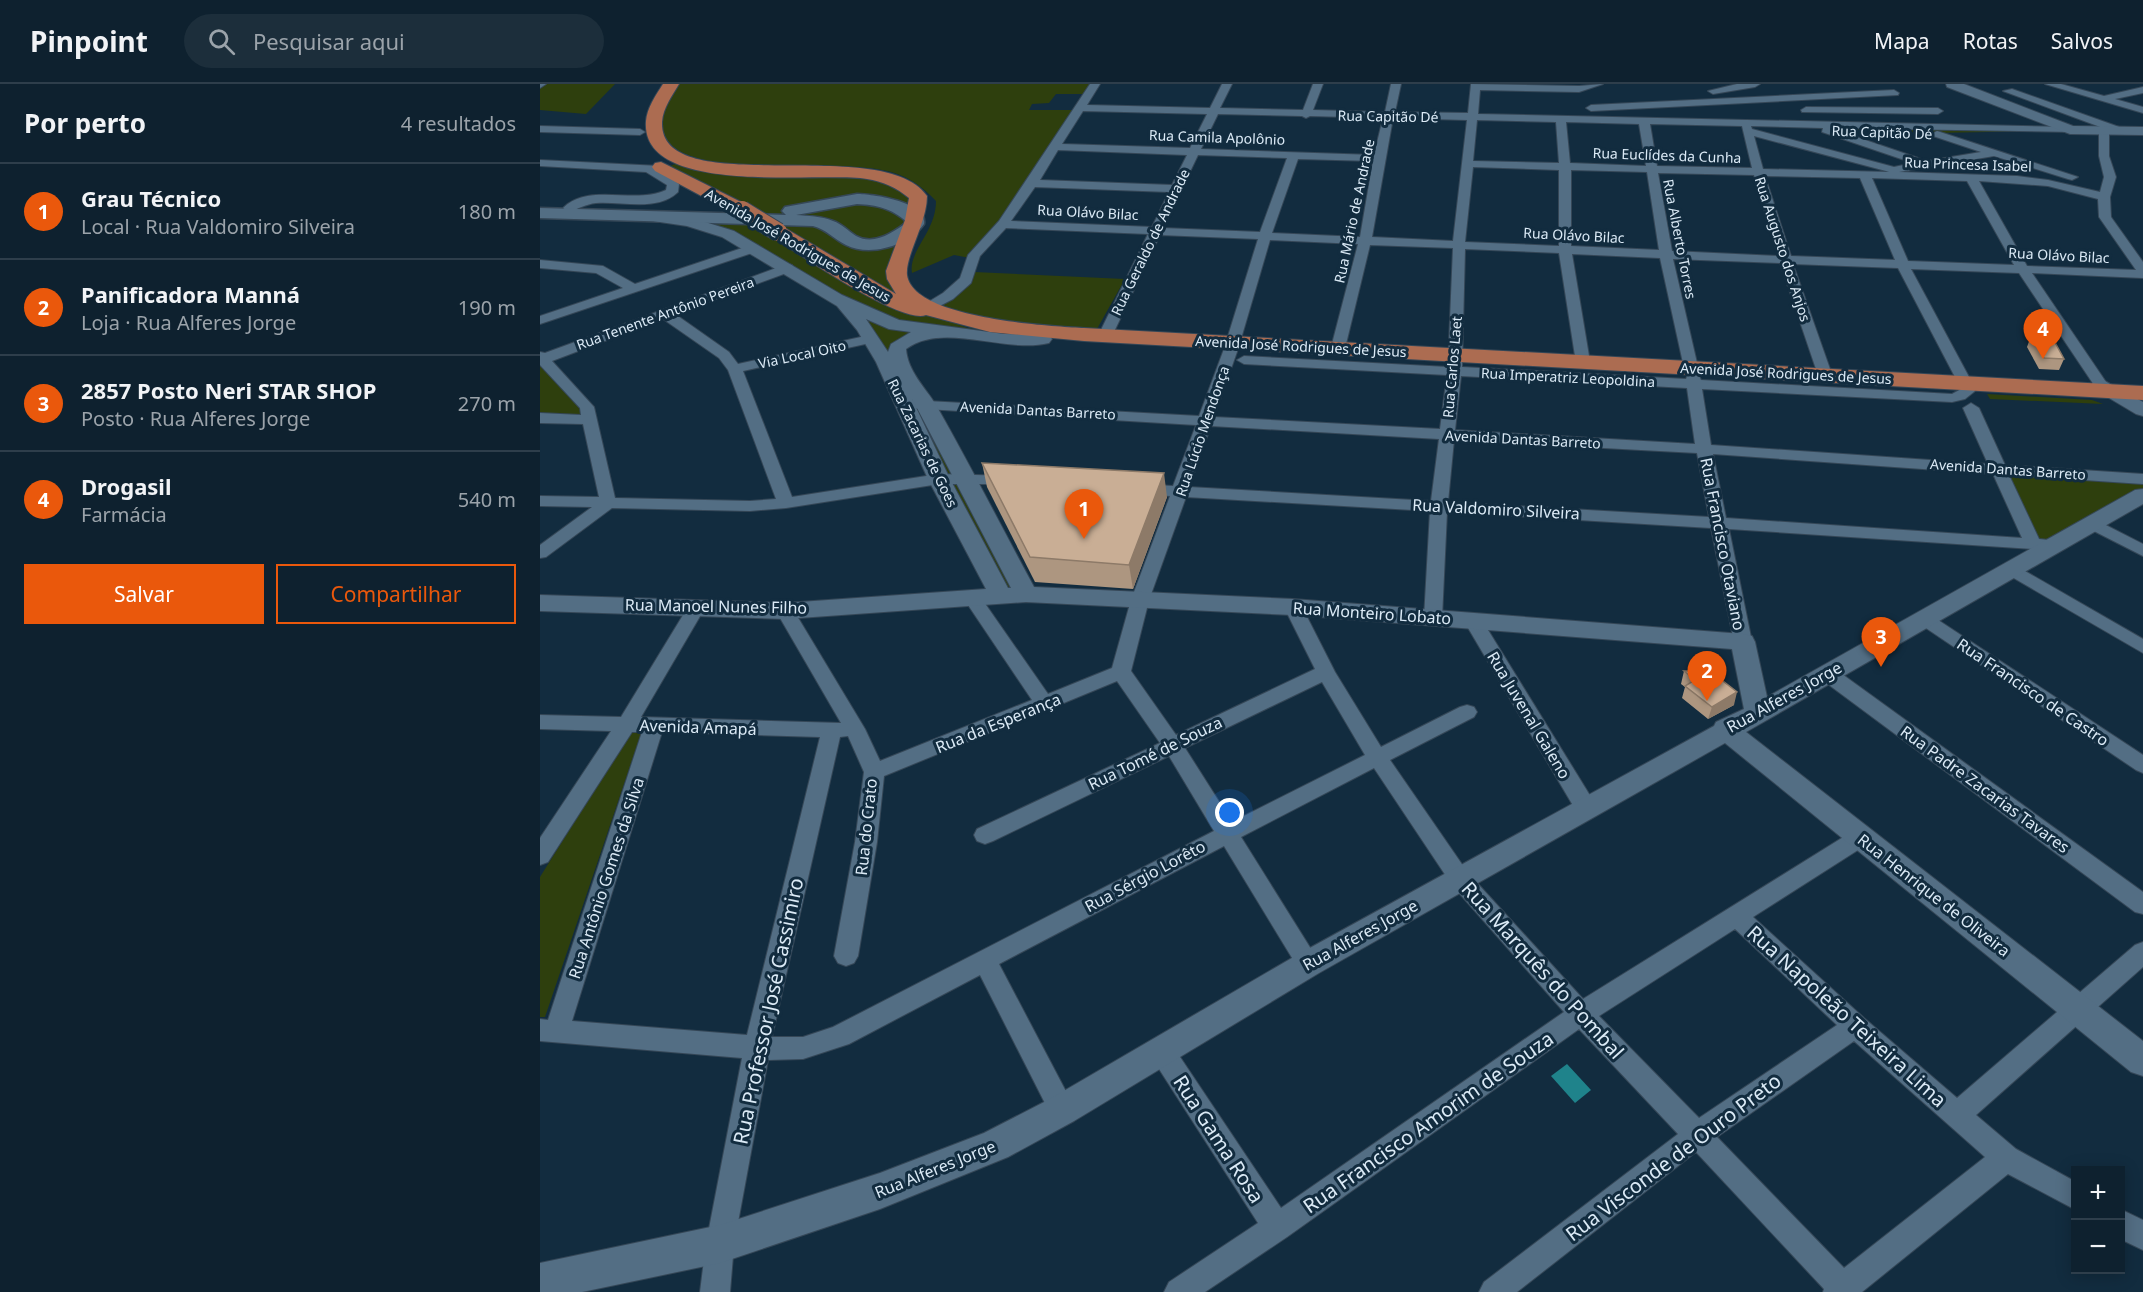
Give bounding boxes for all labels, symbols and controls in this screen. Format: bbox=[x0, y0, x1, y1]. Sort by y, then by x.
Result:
search box bbox=[184, 14, 604, 68]
text: Pinpoint bbox=[30, 22, 148, 60]
icon: search bbox=[205, 25, 238, 58]
text: Pesquisar aqui bbox=[253, 26, 405, 56]
text: Mapa bbox=[1874, 27, 1930, 55]
text: Rotas bbox=[1963, 27, 2018, 55]
text: Salvos bbox=[2051, 27, 2113, 55]
text: Por perto bbox=[24, 105, 146, 141]
street label: Rua Capitão Dé bbox=[1337, 106, 1439, 126]
text: 4 resultados bbox=[401, 110, 516, 137]
street label: Rua Capitão Dé bbox=[1831, 121, 1933, 143]
street label: Rua Camila Apolônio bbox=[1149, 125, 1285, 149]
street label: Rua Mário de Andrade bbox=[1329, 137, 1379, 285]
street label: Rua Euclídes da Cunha bbox=[1592, 143, 1742, 167]
street label: Rua Princesa Isabel bbox=[1904, 152, 2032, 176]
street label: Rua Geraldo de Andrade bbox=[1106, 165, 1194, 318]
street label: Rua Augusto dos Anjos bbox=[1751, 174, 1816, 324]
street label: Rua Alberto Torres bbox=[1659, 177, 1701, 301]
text: Grau Técnico bbox=[81, 183, 221, 213]
street label: Avenida José Rodrigues de Jesus bbox=[702, 184, 895, 306]
text: 1 bbox=[38, 198, 49, 225]
text: 180 m bbox=[458, 198, 516, 225]
street label: Rua Olávo Bilac bbox=[1037, 200, 1139, 224]
text: Local · Rua Valdomiro Silveira bbox=[81, 213, 355, 240]
street label: Rua Olávo Bilac bbox=[1523, 223, 1625, 247]
street label: Rua Olávo Bilac bbox=[2008, 243, 2110, 267]
street label: Rua Tenente Antônio Pereira bbox=[574, 272, 756, 354]
text: Panificadora Manná bbox=[81, 279, 300, 309]
text: 2 bbox=[38, 294, 49, 321]
text: 190 m bbox=[458, 294, 516, 321]
text: Loja · Rua Alferes Jorge bbox=[81, 309, 296, 336]
pin: 4 bbox=[2024, 310, 2062, 359]
street label: Rua Carlos Laet bbox=[1438, 315, 1466, 419]
street label: Avenida José Rodrigues de Jesus bbox=[1195, 331, 1407, 361]
street label: Via Local Oito bbox=[756, 335, 848, 373]
street label: Avenida José Rodrigues de Jesus bbox=[1680, 358, 1892, 388]
street label: Rua Lúcio Mendonça bbox=[1171, 363, 1233, 499]
street label: Rua Imperatriz Leopoldina bbox=[1480, 363, 1656, 391]
text: 2857 Posto Neri STAR SHOP bbox=[81, 375, 376, 405]
street label: Rua Zacarias de Goes bbox=[884, 376, 962, 510]
text: 3 bbox=[38, 390, 49, 417]
text: 270 m bbox=[458, 390, 516, 417]
street label: Avenida Dantas Barreto bbox=[960, 396, 1116, 424]
text: Posto · Rua Alferes Jorge bbox=[81, 405, 310, 432]
street label: Avenida Dantas Barreto bbox=[1445, 425, 1601, 453]
street label: Avenida Dantas Barreto bbox=[1930, 454, 2086, 484]
street label: Rua Francisco Otaviano bbox=[1695, 456, 1751, 632]
text: Drogasil bbox=[81, 471, 172, 501]
text: 4 bbox=[38, 486, 49, 513]
text: 540 m bbox=[458, 486, 516, 513]
pin: 1 bbox=[1064, 490, 1104, 539]
street label: Rua Valdomiro Silveira bbox=[1412, 494, 1580, 524]
text: Farmácia bbox=[81, 501, 167, 528]
button: Salvar bbox=[24, 564, 264, 624]
button: Compartilhar bbox=[276, 564, 516, 624]
street label: Rua Manoel Nunes Filho bbox=[625, 593, 807, 619]
street label: Rua Monteiro Lobato bbox=[1292, 597, 1452, 629]
pin: 3 bbox=[1862, 618, 1900, 667]
street label: Rua Francisco de Castro bbox=[1953, 633, 2113, 751]
street label: Rua Juvenal Galeno bbox=[1482, 647, 1576, 783]
pin: 2 bbox=[1688, 652, 1726, 701]
street label: Rua Alferes Jorge bbox=[1723, 656, 1845, 738]
street label: Rua da Esperança bbox=[932, 688, 1064, 758]
street label: Rua Tomé de Souza bbox=[1084, 711, 1226, 795]
street label: Avenida Amapá bbox=[639, 714, 757, 740]
street label: Rua Padre Zacarias Tavares bbox=[1896, 720, 2074, 858]
street label: Rua Antônio Gomes da Silva bbox=[563, 774, 649, 982]
street label: Rua do Crato bbox=[850, 777, 882, 877]
your location bbox=[1215, 798, 1244, 827]
street label: Rua Henrique de Oliveira bbox=[1853, 829, 2015, 961]
street label: Rua Sérgio Lorêto bbox=[1081, 835, 1209, 917]
street label: Rua Professor José Cassimiro bbox=[727, 875, 809, 1147]
street label: Rua Marquês do Pombal bbox=[1456, 875, 1630, 1065]
street label: Rua Alferes Jorge bbox=[1299, 894, 1421, 976]
street label: Rua Napoleão Teixeira Lima bbox=[1741, 919, 1953, 1113]
street label: Rua Francisco Amorim de Souza bbox=[1297, 1025, 1559, 1219]
street label: Rua Visconde de Ouro Preto bbox=[1560, 1067, 1786, 1247]
street label: Rua Gama Rosa bbox=[1168, 1070, 1270, 1208]
street label: Rua Alferes Jorge bbox=[871, 1135, 999, 1203]
map controls bbox=[2071, 1166, 2125, 1274]
button: + bbox=[2071, 1166, 2125, 1220]
button: − bbox=[2071, 1220, 2125, 1274]

